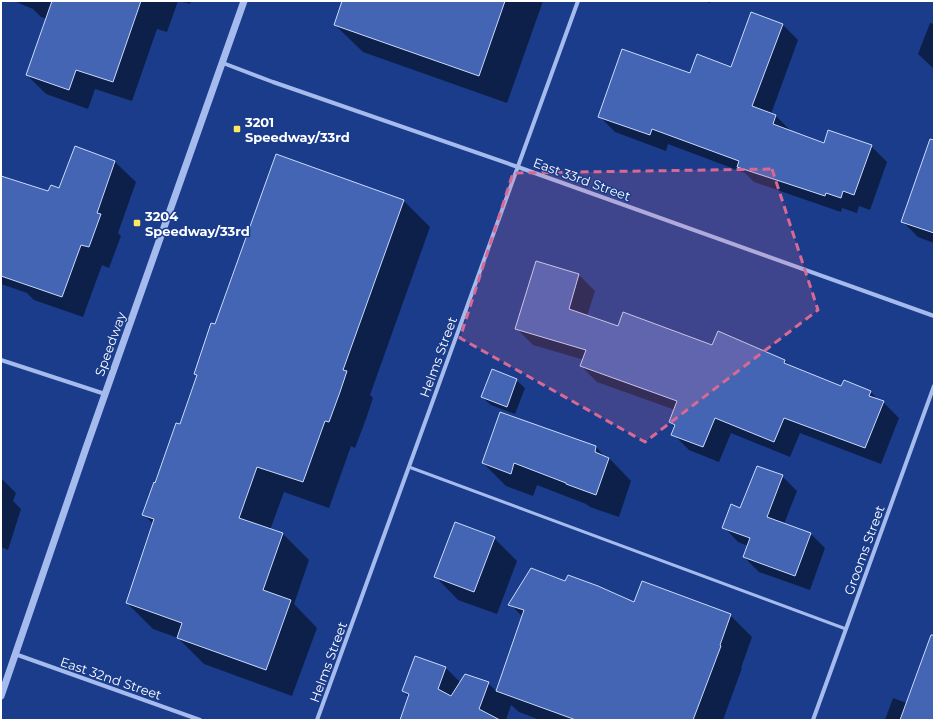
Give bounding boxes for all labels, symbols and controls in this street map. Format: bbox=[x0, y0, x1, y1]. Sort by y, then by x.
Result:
place label: 3201 Speedway/33rd bbox=[244, 114, 350, 145]
marker: 3201 Speedway/33rd bbox=[232, 124, 242, 134]
street label: East 33rd Street bbox=[531, 154, 633, 204]
place label: 3204 Speedway/33rd bbox=[144, 208, 250, 239]
marker: 3204 Speedway/33rd bbox=[132, 218, 142, 228]
street label: Speedway bbox=[91, 309, 129, 378]
street label: Helms Street bbox=[416, 314, 460, 400]
street label: Grooms Street bbox=[840, 503, 888, 597]
street label: Helms Street bbox=[306, 619, 350, 705]
street label: East 32nd Street bbox=[58, 653, 164, 703]

